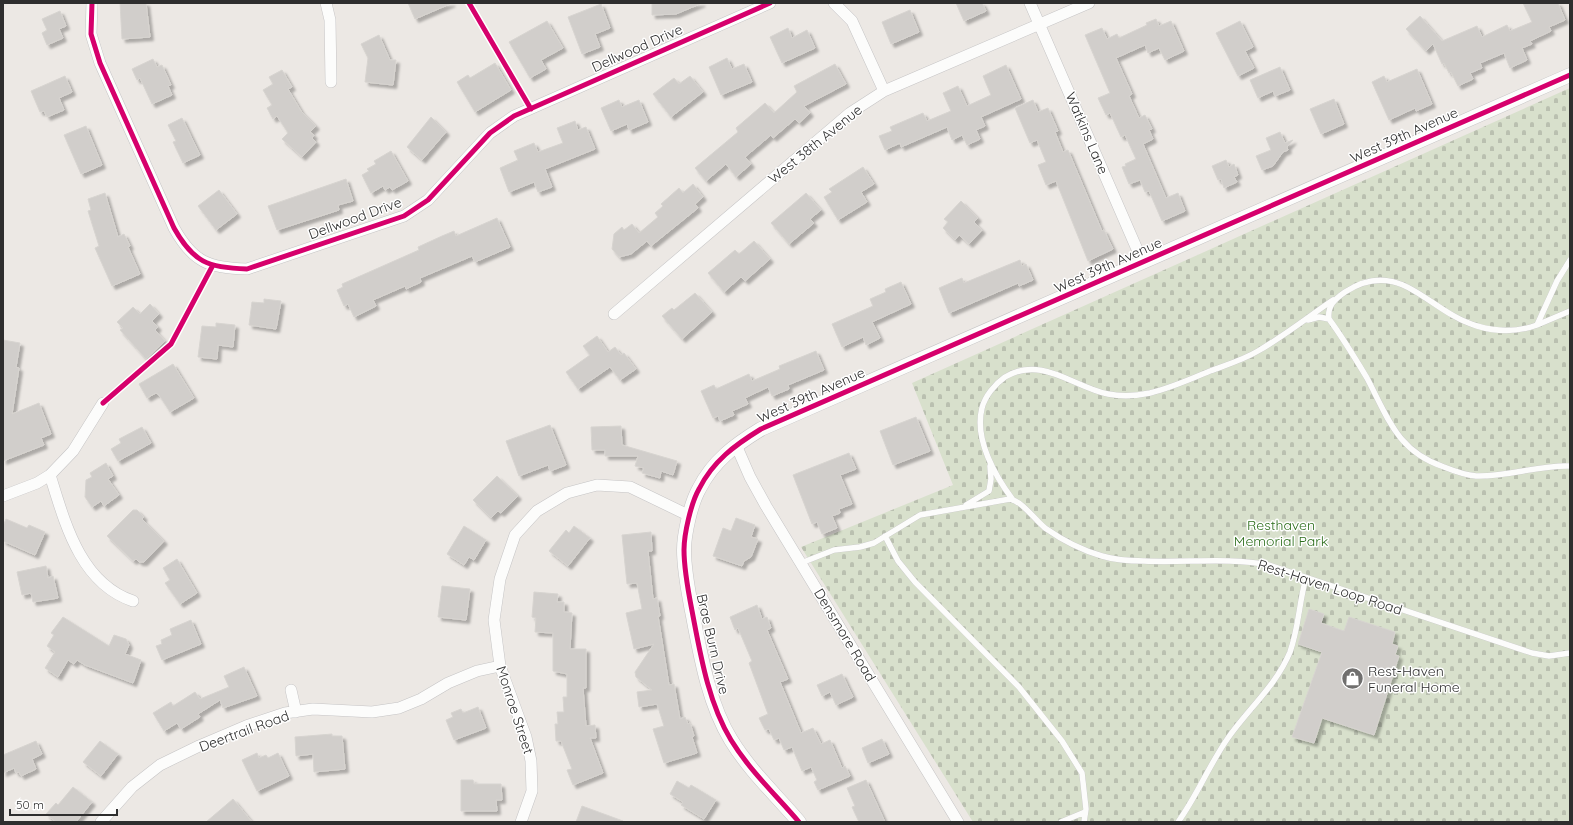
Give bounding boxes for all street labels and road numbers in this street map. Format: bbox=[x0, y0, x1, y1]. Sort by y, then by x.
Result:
street label: Dellwood Drive bbox=[589, 20, 685, 76]
street label: Watkins Lane bbox=[1062, 89, 1112, 177]
street label: West 38th Avenue bbox=[764, 101, 866, 187]
street label: West 39th Avenue bbox=[1347, 103, 1461, 167]
street label: Dellwood Drive bbox=[306, 193, 404, 243]
street label: West 39th Avenue bbox=[1051, 233, 1165, 297]
street label: West 39th Avenue bbox=[754, 363, 868, 427]
street label: Rest-Haven Loop Road bbox=[1255, 555, 1405, 619]
street label: Densmore Road bbox=[810, 585, 880, 685]
street label: Brae Burn Drive bbox=[693, 592, 733, 696]
street label: Monroe Street bbox=[492, 664, 538, 757]
street label: Deertrail Road bbox=[196, 706, 292, 756]

